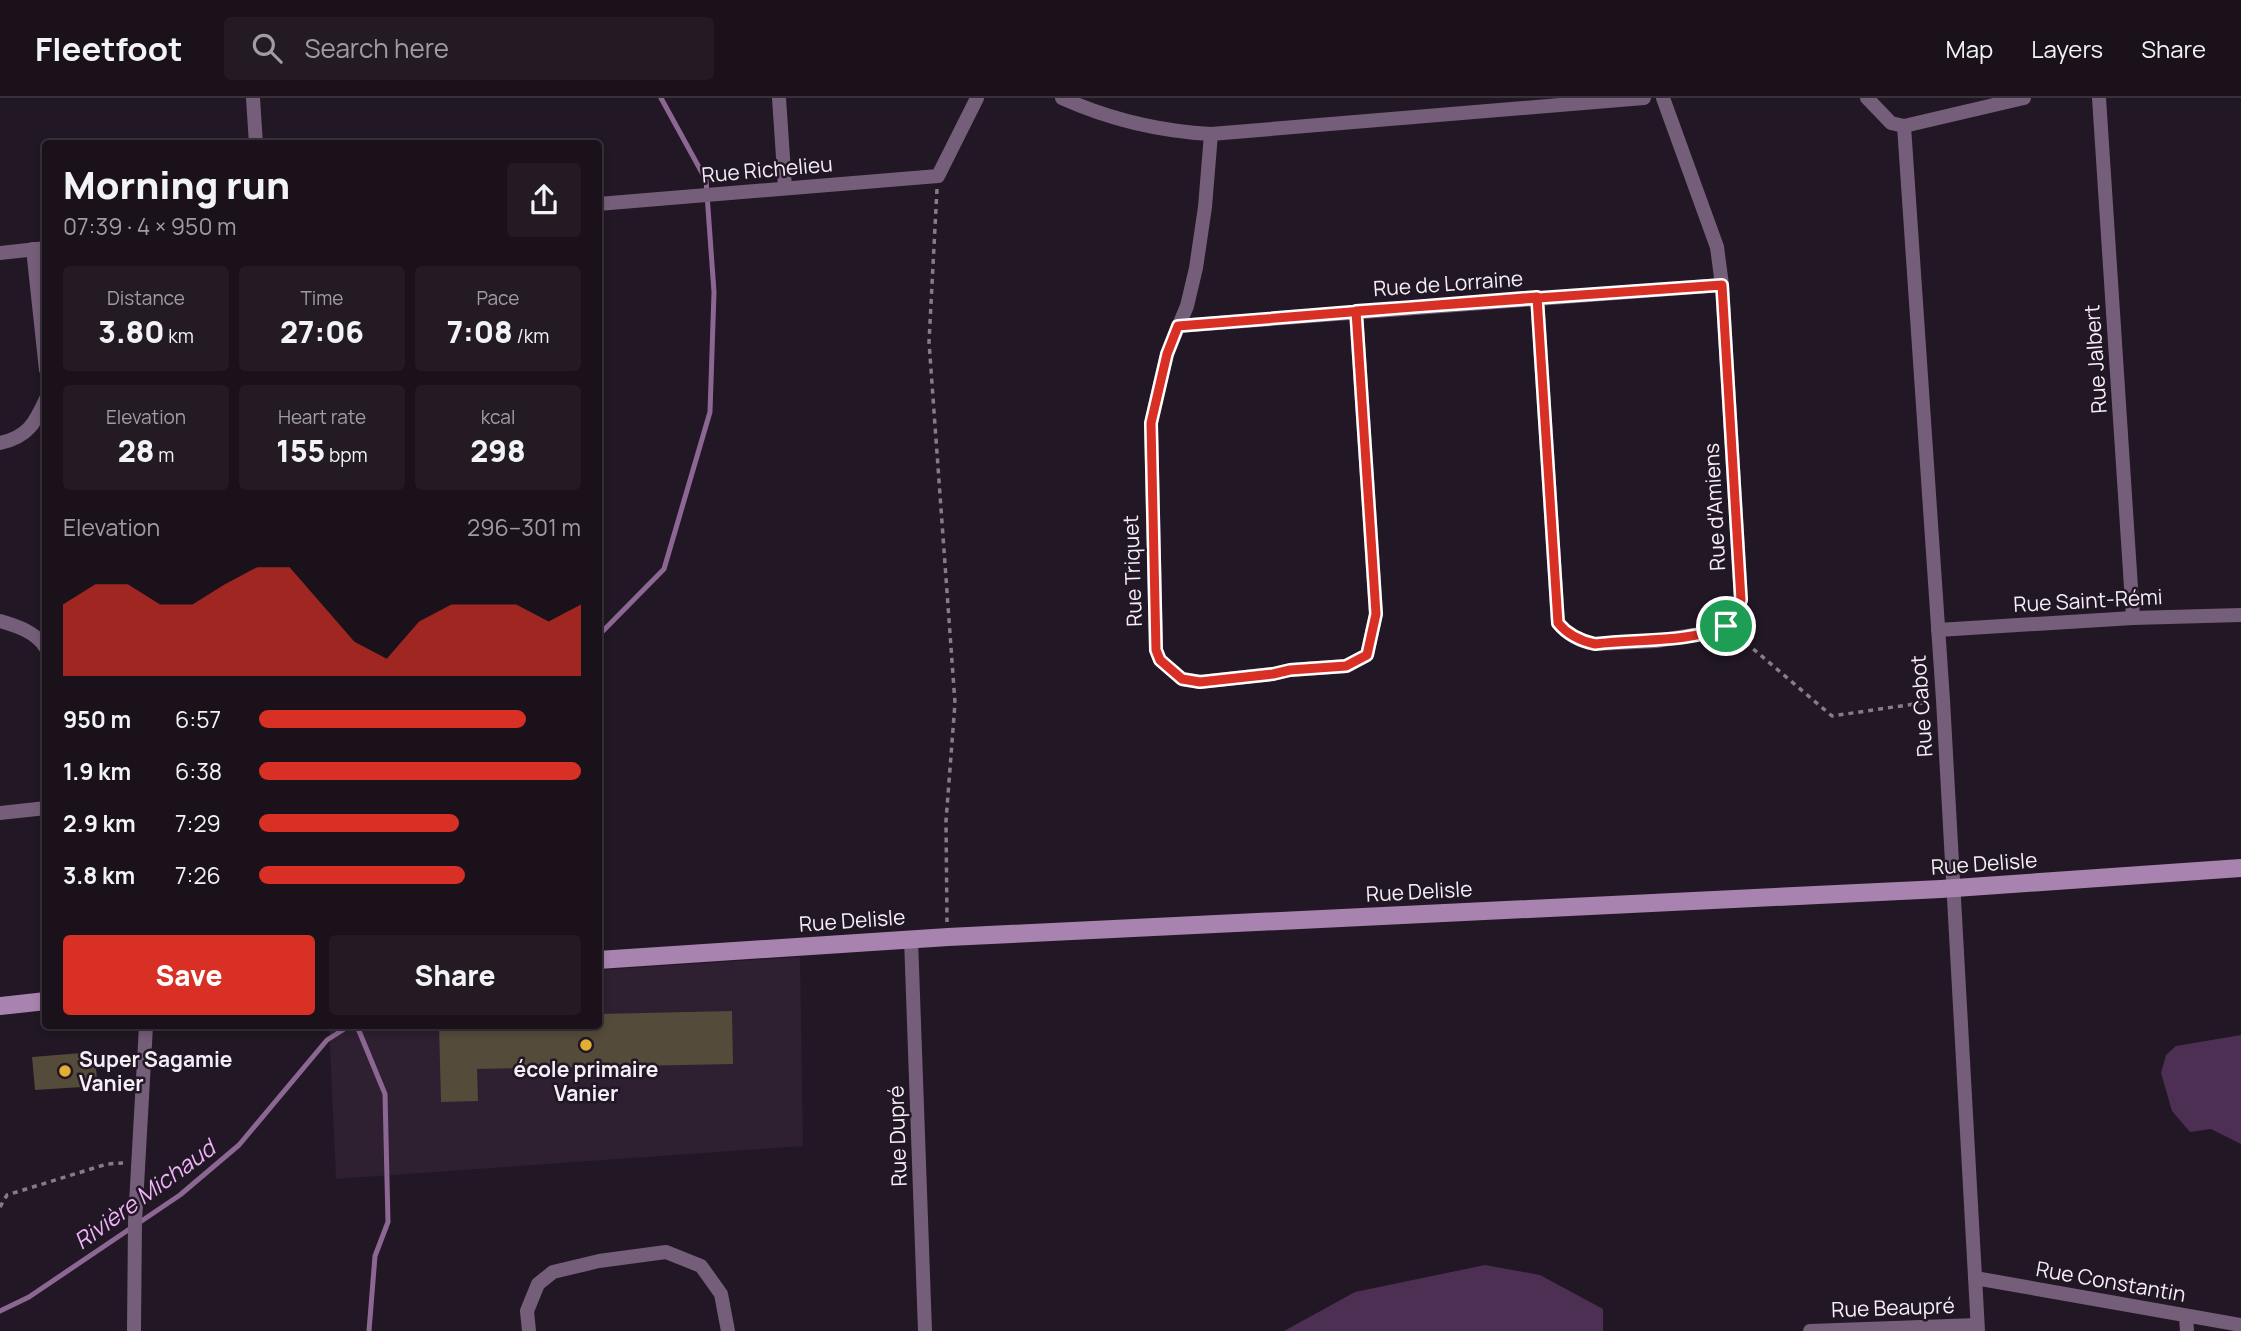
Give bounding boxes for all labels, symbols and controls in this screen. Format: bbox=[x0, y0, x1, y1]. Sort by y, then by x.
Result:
search box bbox=[224, 17, 714, 80]
text: Fleetfoot bbox=[35, 26, 182, 71]
icon: search bbox=[248, 29, 286, 67]
text: Search here bbox=[304, 30, 449, 66]
text: Map bbox=[1946, 32, 1993, 65]
text: Layers bbox=[2031, 32, 2103, 65]
text: Share bbox=[2141, 32, 2206, 65]
street label: Rue Richelieu bbox=[700, 149, 834, 189]
text: Morning run bbox=[63, 158, 290, 210]
button: share bbox=[507, 163, 581, 237]
text: 07:39 · 4 × 950 m bbox=[63, 210, 237, 242]
street label: Rue de Lorraine bbox=[1372, 264, 1524, 302]
text: Distance bbox=[107, 285, 185, 311]
text: Time bbox=[301, 285, 343, 311]
text: Pace bbox=[477, 285, 519, 311]
street label: Rue Jalbert bbox=[2077, 304, 2113, 414]
text: 3.80 bbox=[98, 311, 164, 352]
text: 27:06 bbox=[280, 311, 364, 352]
text: 7:08 bbox=[447, 311, 513, 352]
text: km bbox=[164, 323, 194, 349]
text: /km bbox=[513, 323, 549, 349]
text: Elevation bbox=[106, 404, 186, 430]
text: Heart rate bbox=[278, 404, 366, 430]
text: kcal bbox=[481, 404, 515, 430]
text: 28 bbox=[118, 430, 154, 471]
text: 155 bbox=[276, 430, 325, 471]
text: 298 bbox=[470, 430, 526, 471]
text: m bbox=[154, 442, 174, 468]
text: bpm bbox=[325, 442, 368, 468]
street label: Rue d'Amiens bbox=[1697, 442, 1731, 572]
text: Elevation bbox=[63, 511, 160, 543]
text: 296–301 m bbox=[467, 511, 581, 543]
street label: Rue Triquet bbox=[1116, 515, 1148, 627]
street label: Rue Saint-Rémi bbox=[2013, 582, 2163, 618]
pin bbox=[1696, 596, 1756, 656]
icon: arrive bbox=[1707, 607, 1745, 645]
street label: Rue Cabot bbox=[1903, 654, 1939, 758]
text: 950 m bbox=[63, 703, 131, 735]
text: 6:57 bbox=[175, 703, 221, 735]
text: 1.9 km bbox=[63, 755, 131, 787]
text: 6:38 bbox=[175, 755, 222, 787]
text: 2.9 km bbox=[63, 807, 136, 839]
text: 7:29 bbox=[175, 807, 221, 839]
street label: Rue Delisle bbox=[1930, 845, 2038, 881]
text: 3.8 km bbox=[63, 859, 135, 891]
text: 7:26 bbox=[175, 859, 221, 891]
street label: Rue Delisle bbox=[1365, 874, 1473, 908]
street label: Rue Delisle bbox=[798, 902, 906, 938]
button: Save bbox=[63, 935, 315, 1015]
button: Share bbox=[329, 935, 581, 1015]
marker: école primaire Vanier bbox=[578, 1037, 594, 1053]
place label: Super Sagamie Vanier bbox=[79, 1045, 232, 1097]
place label: école primaire Vanier bbox=[513, 1055, 659, 1107]
marker: Super Sagamie Vanier bbox=[57, 1063, 73, 1079]
street label: Rue Dupré bbox=[881, 1085, 913, 1187]
water label: Rivière Michaud bbox=[67, 1130, 224, 1256]
street label: Rue Constantin bbox=[2034, 1254, 2188, 1308]
street label: Rue Beaupré bbox=[1831, 1291, 1955, 1323]

